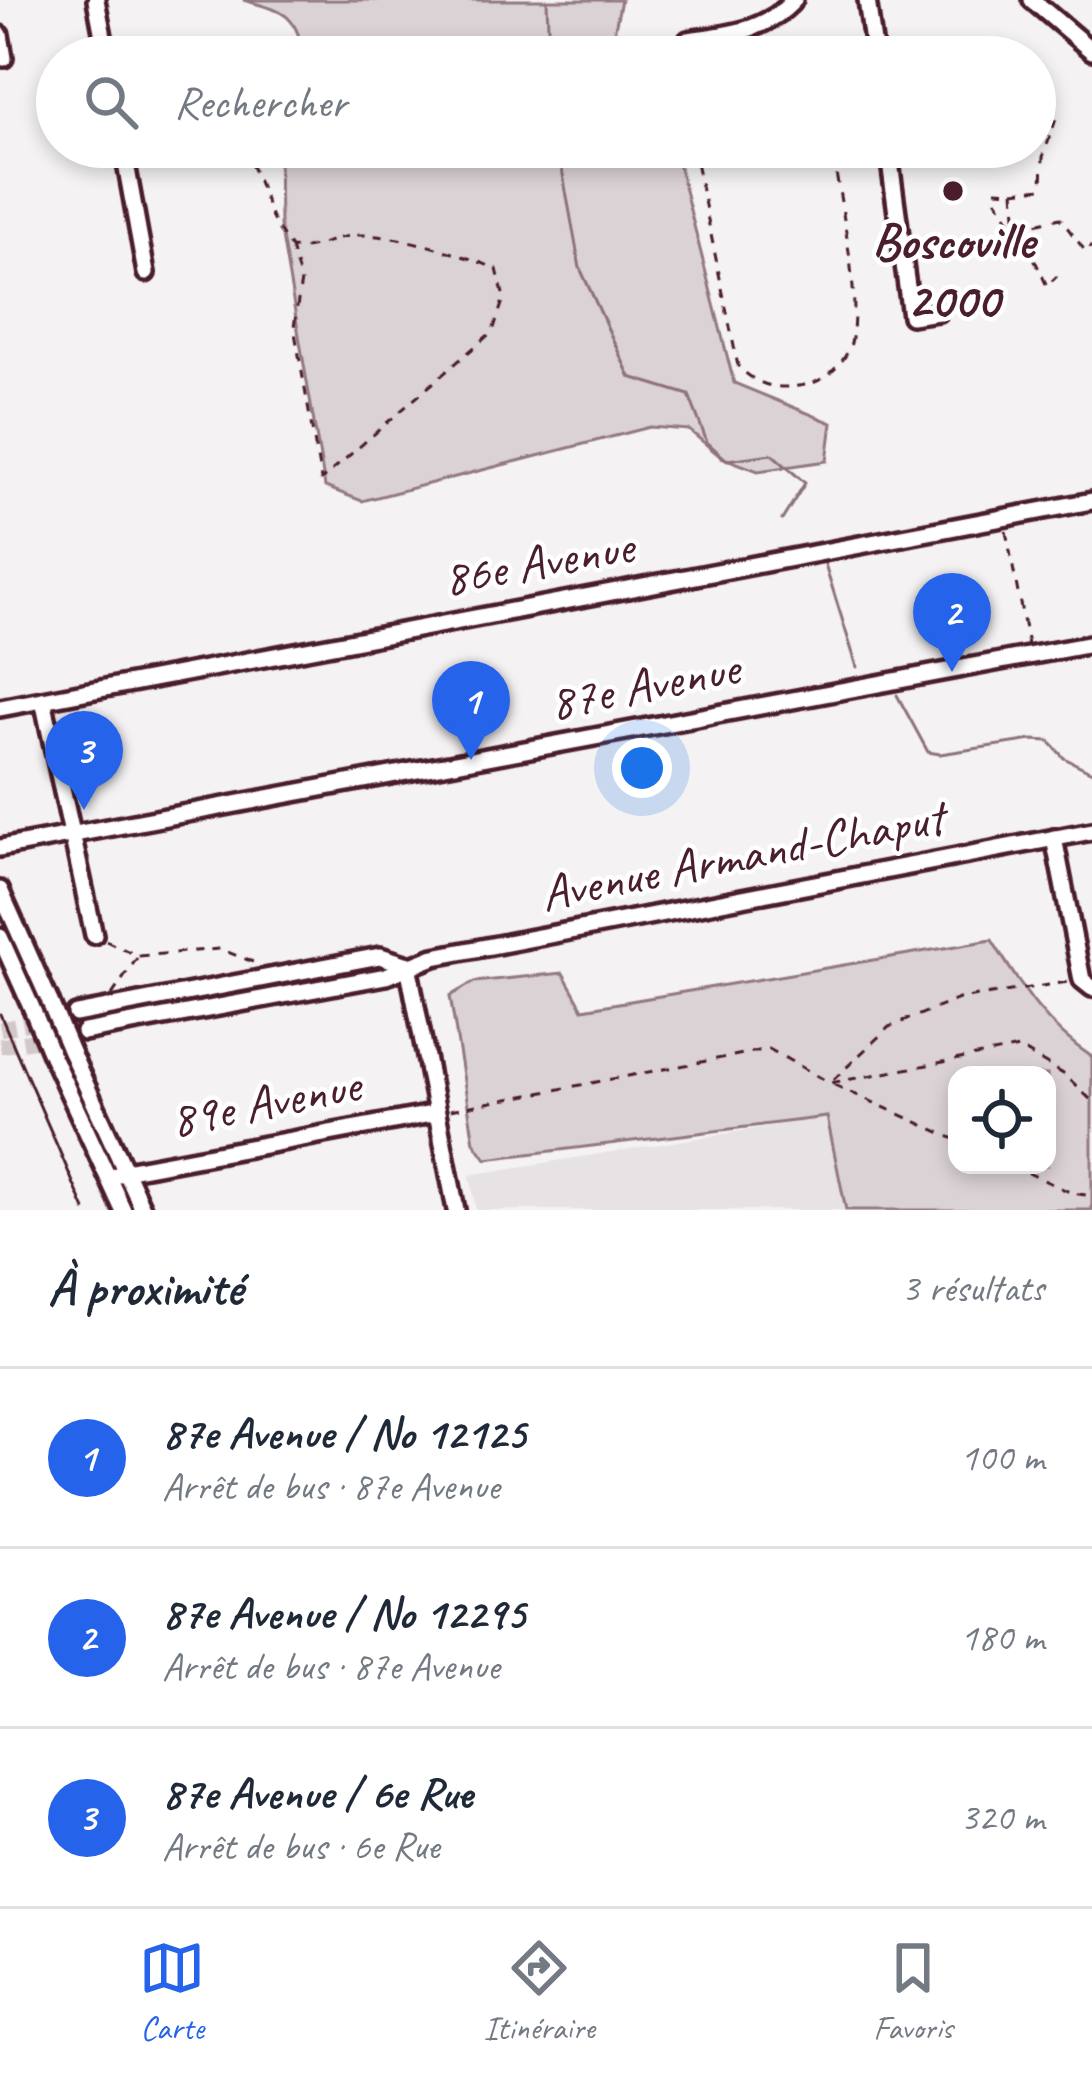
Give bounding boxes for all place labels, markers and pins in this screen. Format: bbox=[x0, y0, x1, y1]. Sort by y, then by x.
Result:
marker: Boscoville 2000 bbox=[940, 178, 966, 204]
place label: Boscoville 2000 bbox=[872, 209, 1039, 332]
pin: 2 bbox=[913, 573, 991, 672]
pin: 1 bbox=[432, 661, 510, 760]
pin: 3 bbox=[45, 711, 123, 810]

